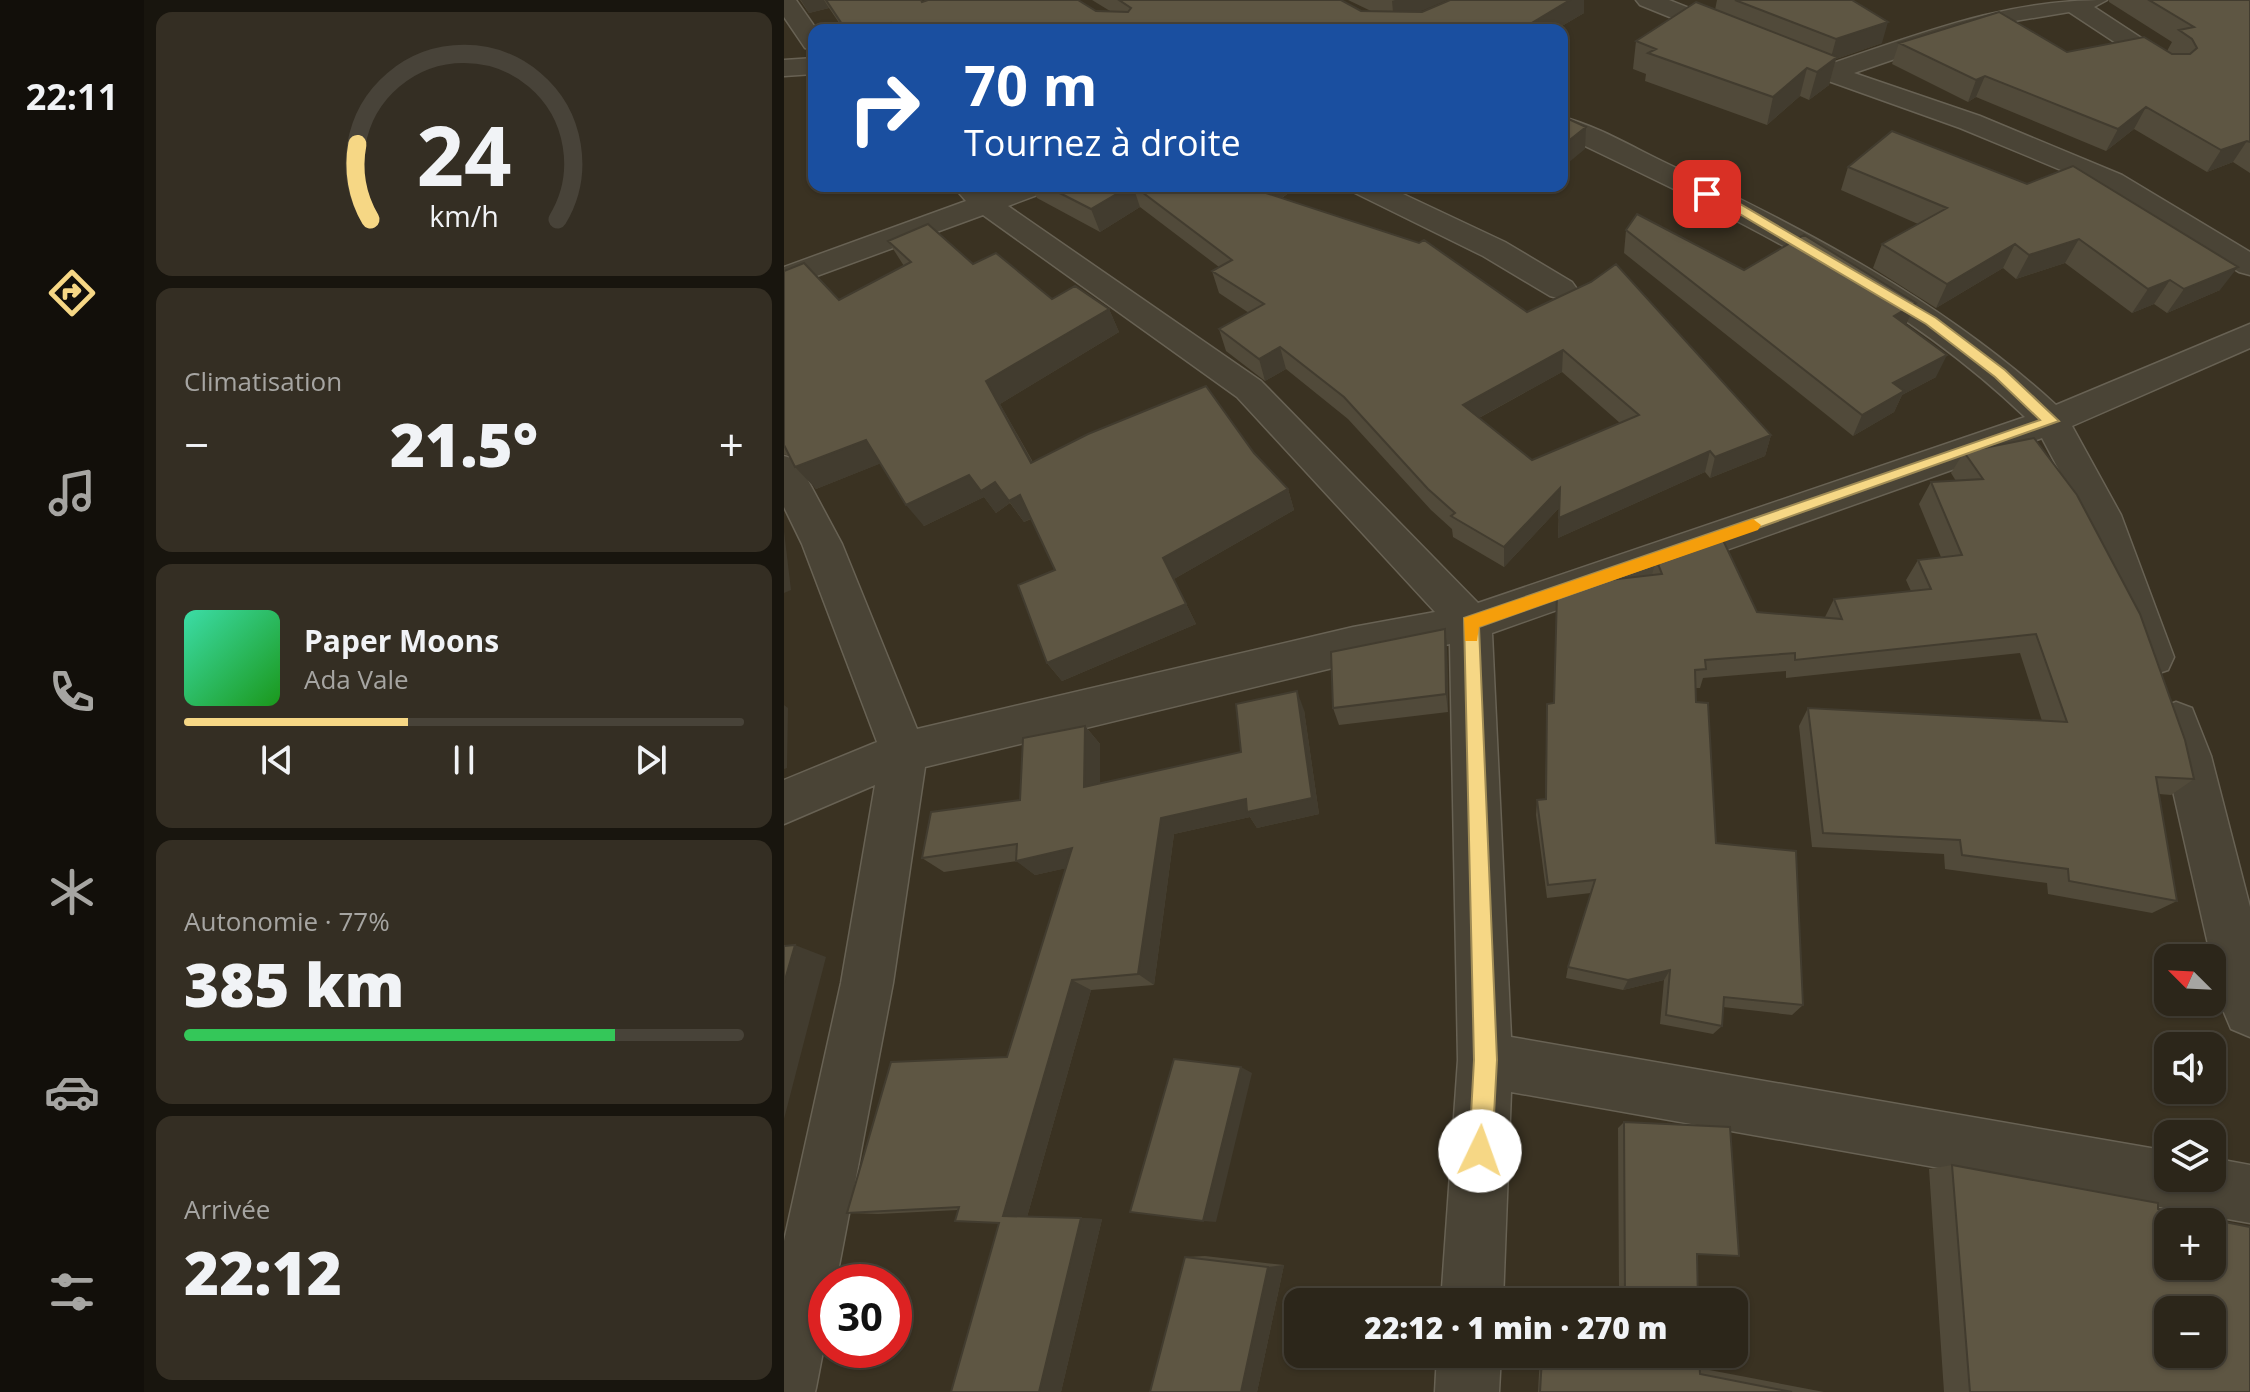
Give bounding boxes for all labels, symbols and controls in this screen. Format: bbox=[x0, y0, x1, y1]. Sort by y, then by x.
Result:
text: 70 m bbox=[964, 46, 1098, 122]
icon: right bbox=[832, 56, 936, 160]
text: 22:11 bbox=[26, 72, 118, 121]
text: 24 bbox=[416, 97, 512, 210]
text: Tournez à droite bbox=[964, 118, 1241, 167]
pin bbox=[1673, 160, 1741, 228]
icon: arrive bbox=[1685, 172, 1729, 216]
text: km/h bbox=[429, 196, 499, 235]
icon: directions bbox=[44, 265, 100, 321]
text: Climatisation bbox=[184, 363, 342, 399]
text: 21.5° bbox=[390, 403, 538, 485]
text: − bbox=[184, 414, 209, 474]
text: + bbox=[719, 414, 744, 474]
icon: music bbox=[44, 465, 100, 521]
text: Paper Moons bbox=[304, 620, 499, 661]
text: Ada Vale bbox=[304, 661, 409, 697]
icon: phone bbox=[44, 664, 100, 720]
icon: previous bbox=[255, 738, 299, 782]
icon: pause bbox=[442, 738, 486, 782]
icon: next bbox=[629, 738, 673, 782]
icon: climate bbox=[44, 864, 100, 920]
text: Autonomie · 77% bbox=[184, 903, 390, 939]
text: 385 km bbox=[184, 943, 405, 1025]
north arrow bbox=[2154, 944, 2226, 1016]
map controls bbox=[2154, 944, 2226, 1368]
button: sound bbox=[2154, 1032, 2226, 1104]
icon: car bbox=[44, 1064, 100, 1120]
position arrow bbox=[1438, 1109, 1522, 1193]
button: layers bbox=[2154, 1120, 2226, 1192]
text: Arrivée bbox=[184, 1191, 270, 1227]
button: + bbox=[2154, 1208, 2226, 1280]
text: 22:12 bbox=[184, 1231, 342, 1313]
icon: filters bbox=[44, 1264, 100, 1320]
speed limit sign: 30 bbox=[808, 1264, 912, 1368]
button: − bbox=[2154, 1296, 2226, 1368]
text: 22:12 · 1 min · 270 m bbox=[1364, 1307, 1668, 1348]

